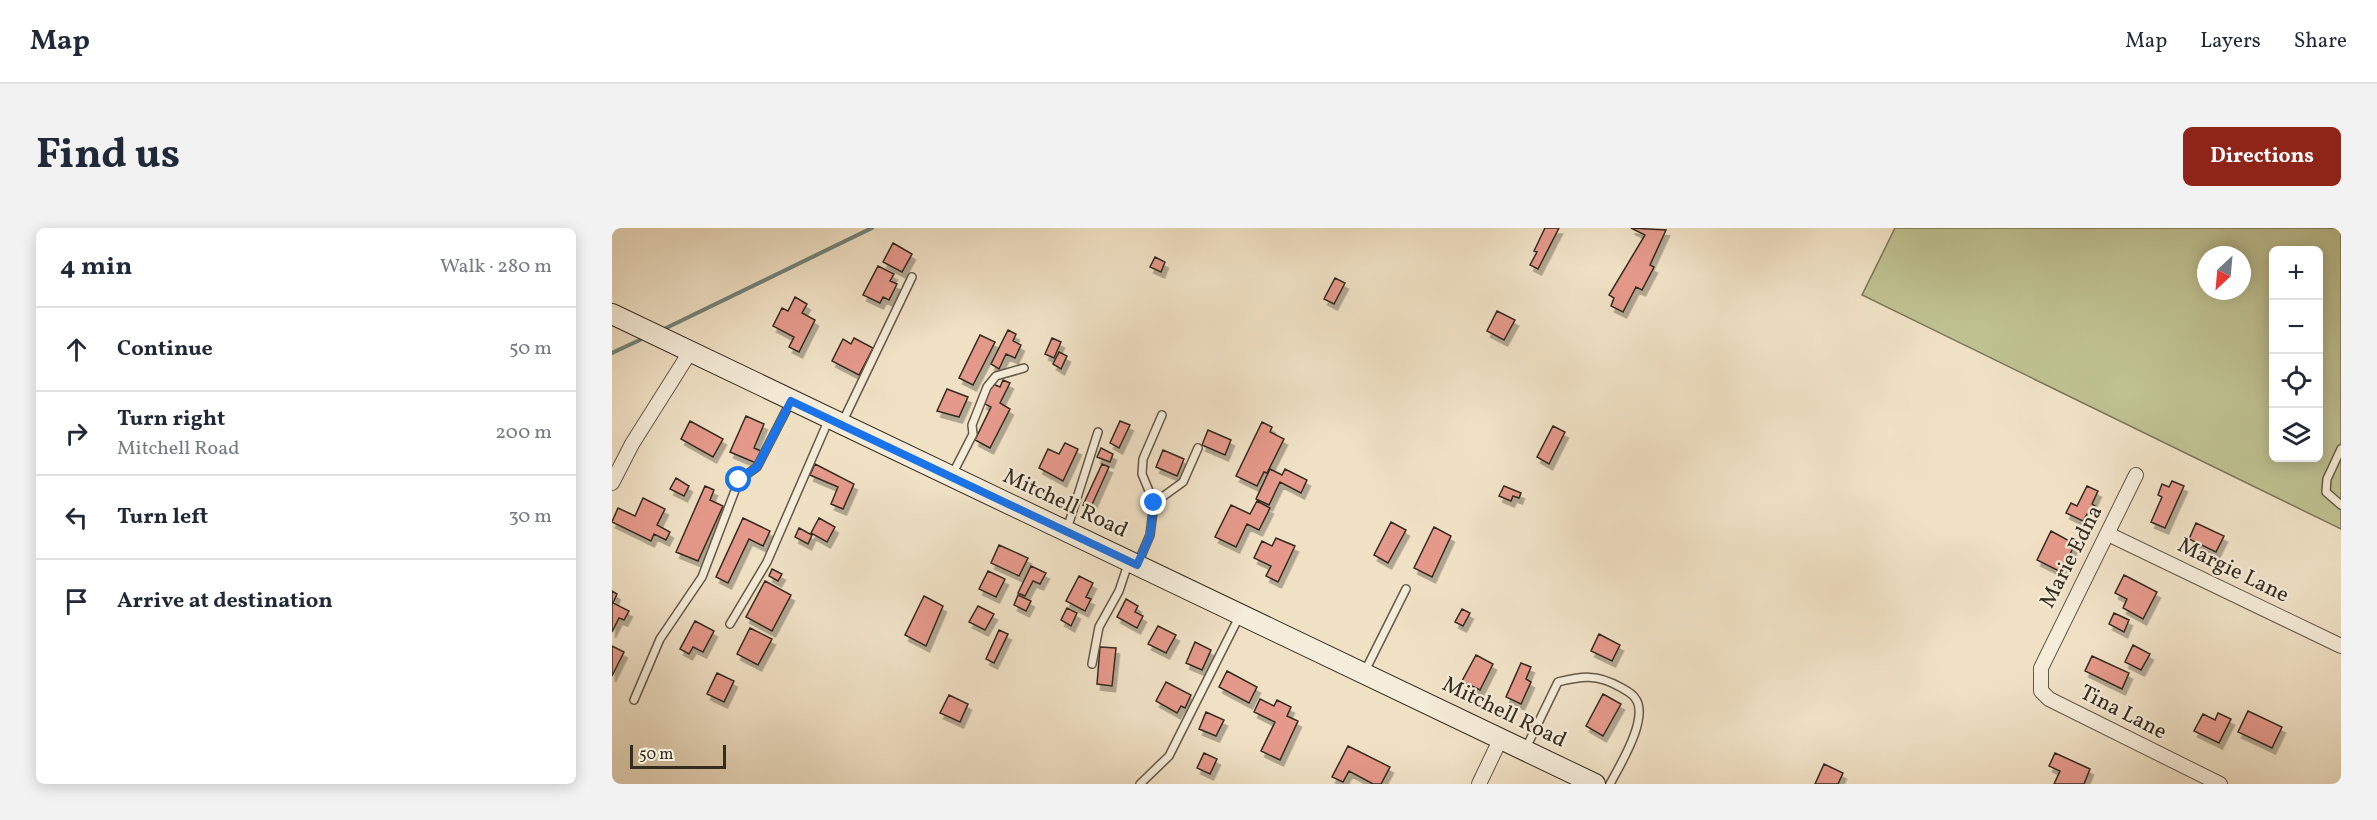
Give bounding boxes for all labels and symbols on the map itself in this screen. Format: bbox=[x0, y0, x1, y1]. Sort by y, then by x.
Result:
north arrow bbox=[2197, 246, 2251, 300]
street label: Mitchell Road bbox=[997, 461, 1133, 547]
route start bbox=[725, 466, 751, 492]
route end bbox=[1140, 489, 1166, 515]
street label: Marie Edna bbox=[2033, 500, 2111, 614]
street label: Margie Lane bbox=[2172, 531, 2294, 611]
street label: Mitchell Road bbox=[1437, 670, 1571, 756]
street label: Tina Lane bbox=[2074, 678, 2172, 748]
scale bar bbox=[630, 742, 726, 770]

